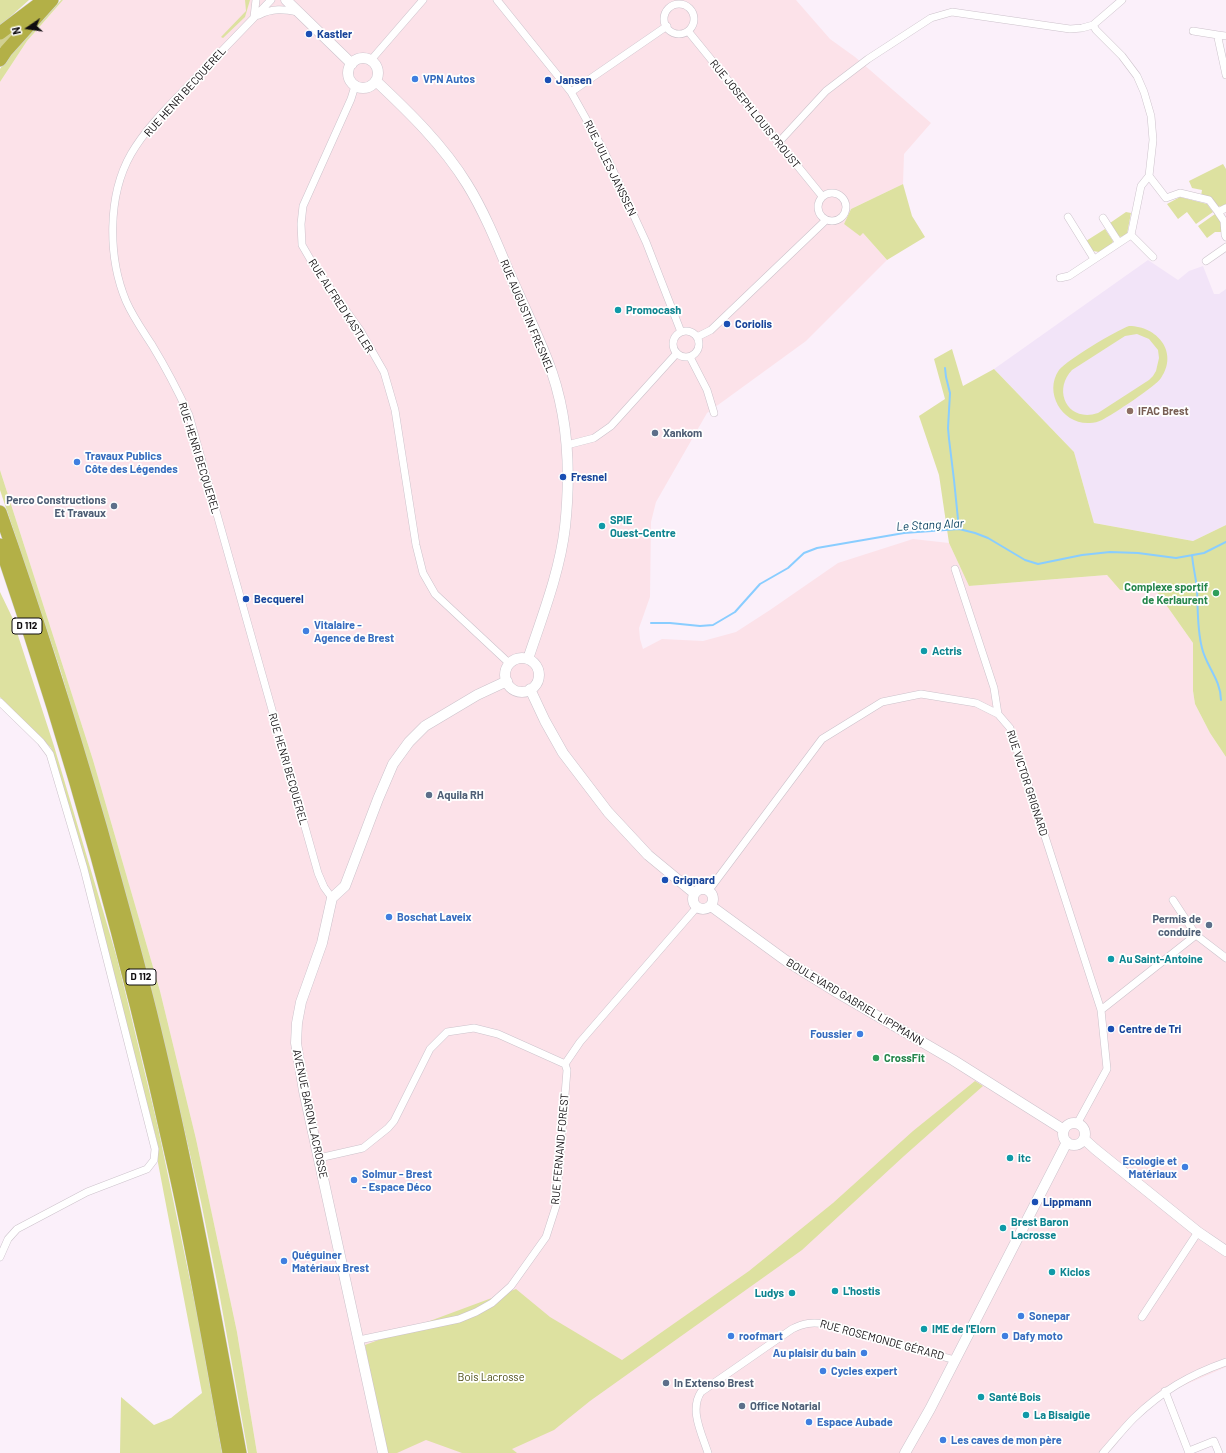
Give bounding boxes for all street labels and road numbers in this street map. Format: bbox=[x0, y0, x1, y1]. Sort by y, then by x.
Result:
street label: RUE HENRI BECQUEREL bbox=[141, 45, 229, 139]
street label: RUE JOSEPH LOUIS PROUST bbox=[707, 57, 803, 171]
street label: RUE JULES JANSSEN bbox=[581, 118, 639, 218]
street label: RUE ALFRED KASTLER bbox=[306, 256, 376, 356]
street label: RUE AUGUSTIN FRESNEL bbox=[497, 258, 557, 374]
street label: RUE HENRI BECQUEREL bbox=[176, 401, 222, 515]
road number: D 112 bbox=[12, 618, 42, 634]
street label: RUE HENRI BECQUEREL bbox=[266, 712, 310, 826]
street label: RUE VICTOR GRIGNARD bbox=[1004, 728, 1050, 838]
street label: BOULEVARD GABRIEL LIPPMANN bbox=[784, 956, 926, 1048]
road number: D 112 bbox=[126, 969, 156, 985]
street label: AVENUE BARON LACROSSE bbox=[290, 1048, 330, 1180]
street label: RUE FERNAND FOREST bbox=[549, 1093, 571, 1205]
street label: RUE ROSEMONDE GÉRARD bbox=[819, 1317, 945, 1363]

